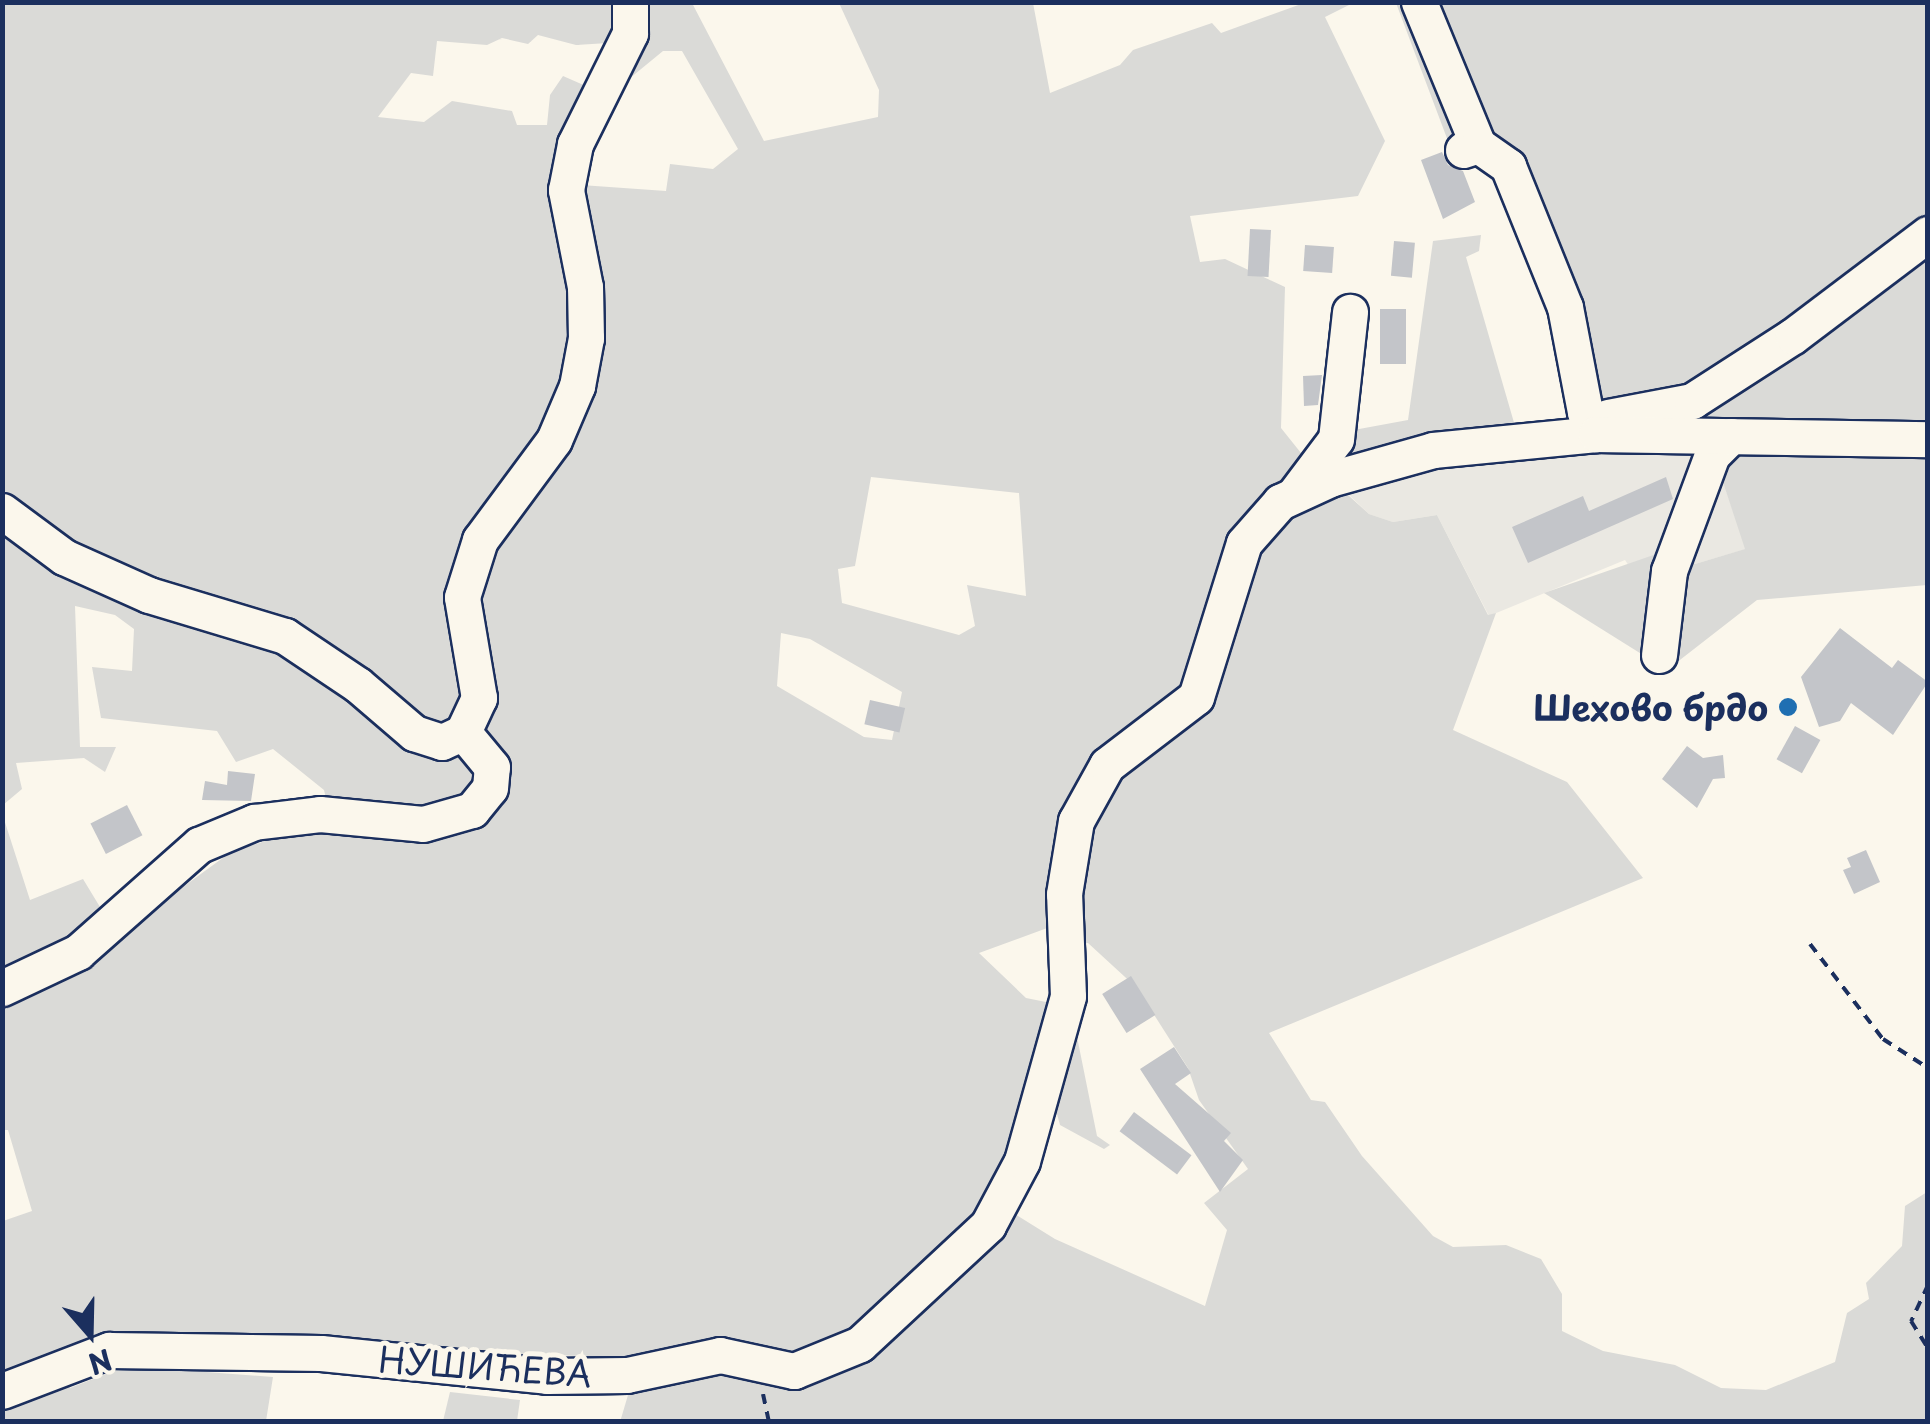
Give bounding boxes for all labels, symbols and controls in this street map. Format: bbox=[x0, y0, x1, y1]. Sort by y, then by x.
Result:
place label: Шехово брдо bbox=[1534, 686, 1768, 728]
marker: Шехово брдо bbox=[1777, 696, 1799, 718]
north arrow bbox=[40, 1284, 140, 1384]
street label: НУШИЋЕВА bbox=[377, 1338, 593, 1394]
text: N bbox=[83, 1339, 118, 1387]

